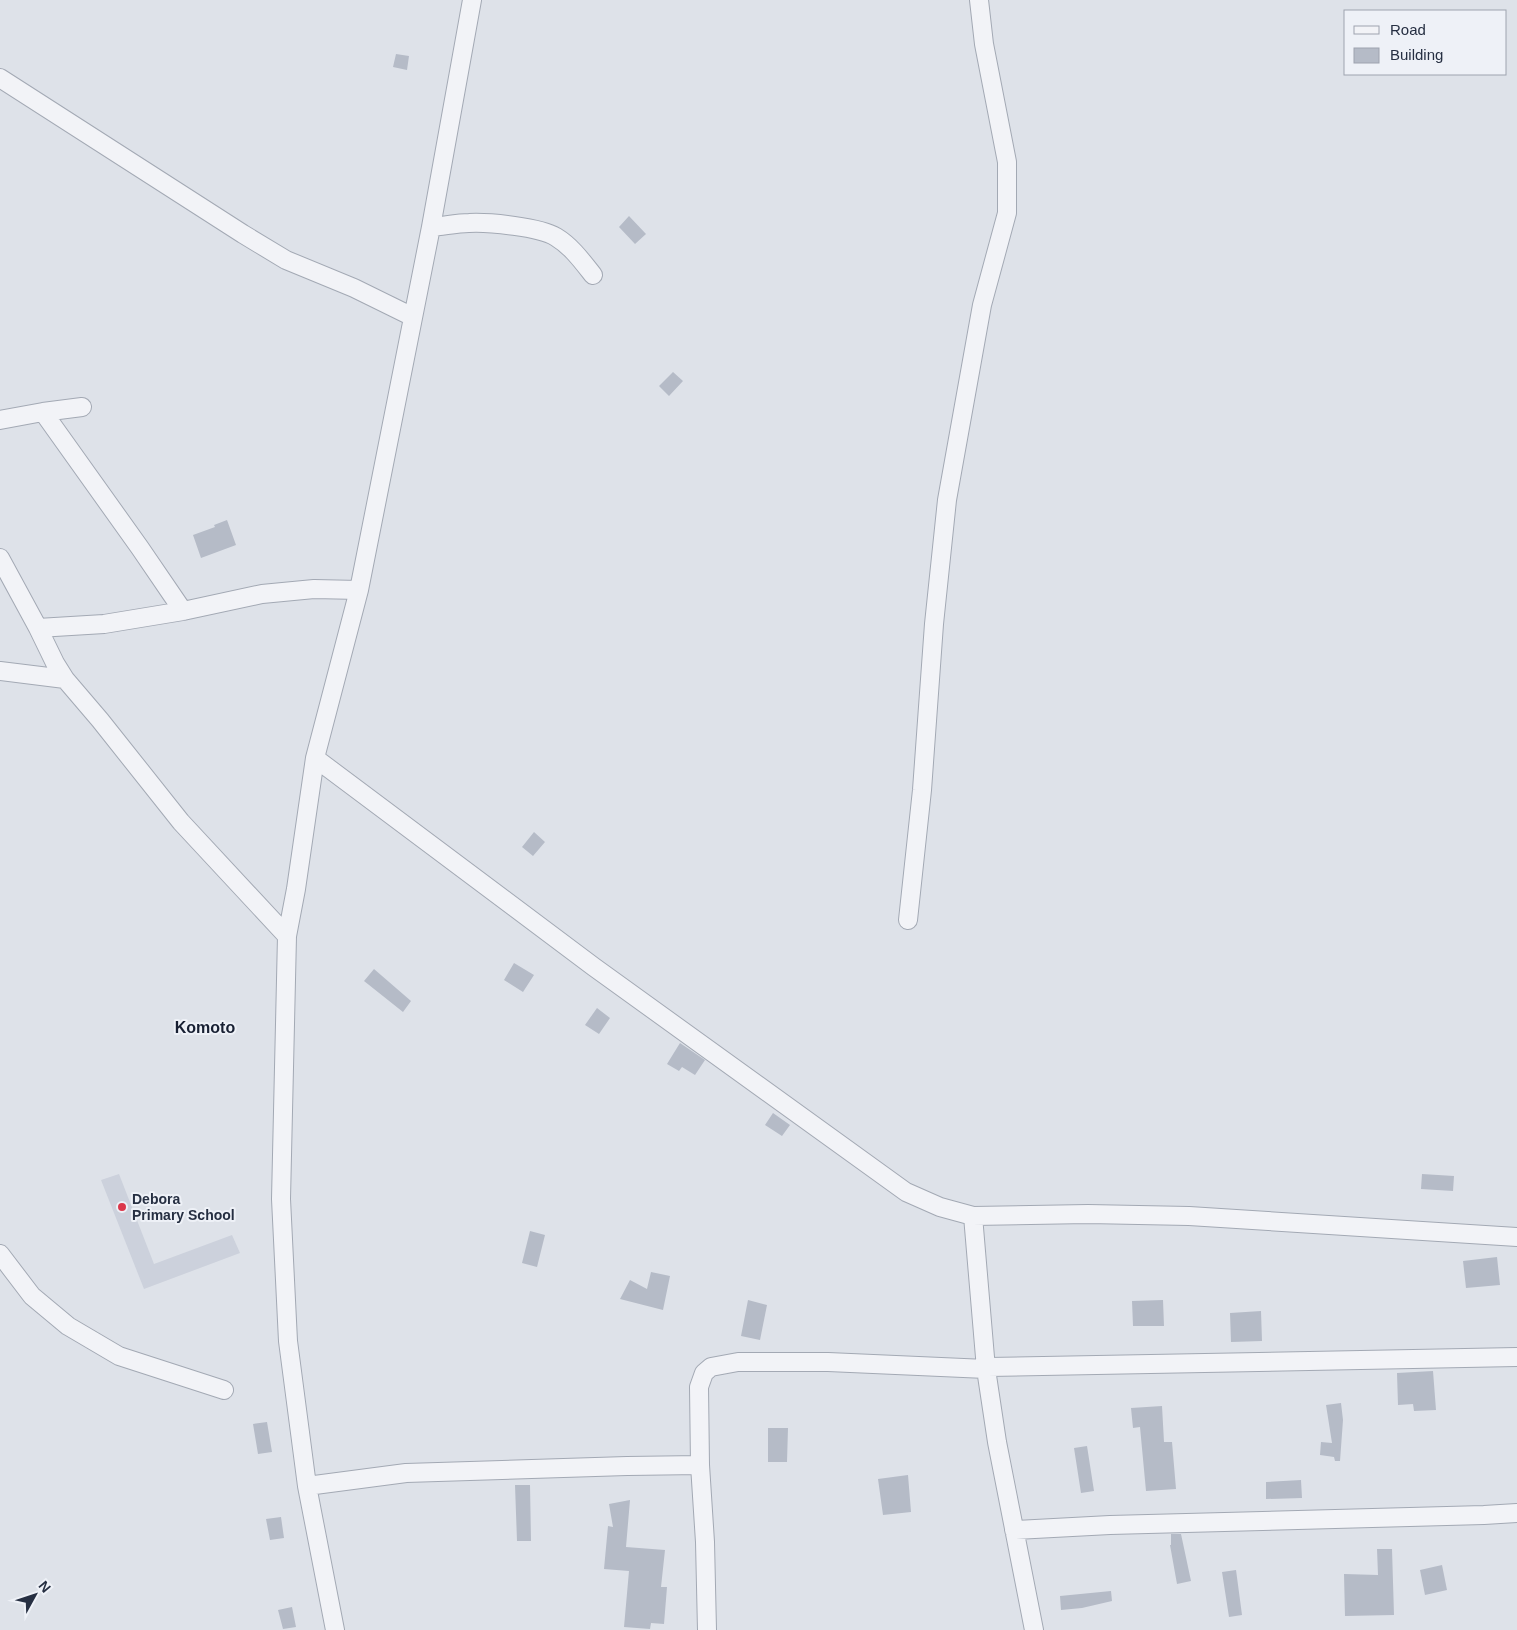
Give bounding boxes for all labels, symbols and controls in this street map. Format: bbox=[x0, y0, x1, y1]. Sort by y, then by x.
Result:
legend bbox=[1344, 10, 1507, 75]
text: Road bbox=[1390, 21, 1426, 38]
text: Building bbox=[1390, 46, 1443, 63]
district label: Komoto bbox=[175, 1019, 235, 1036]
place label: Debora Primary School bbox=[132, 1191, 235, 1223]
marker: Debora Primary School bbox=[116, 1201, 128, 1213]
north arrow bbox=[10, 1570, 60, 1620]
text: N bbox=[36, 1578, 54, 1596]

